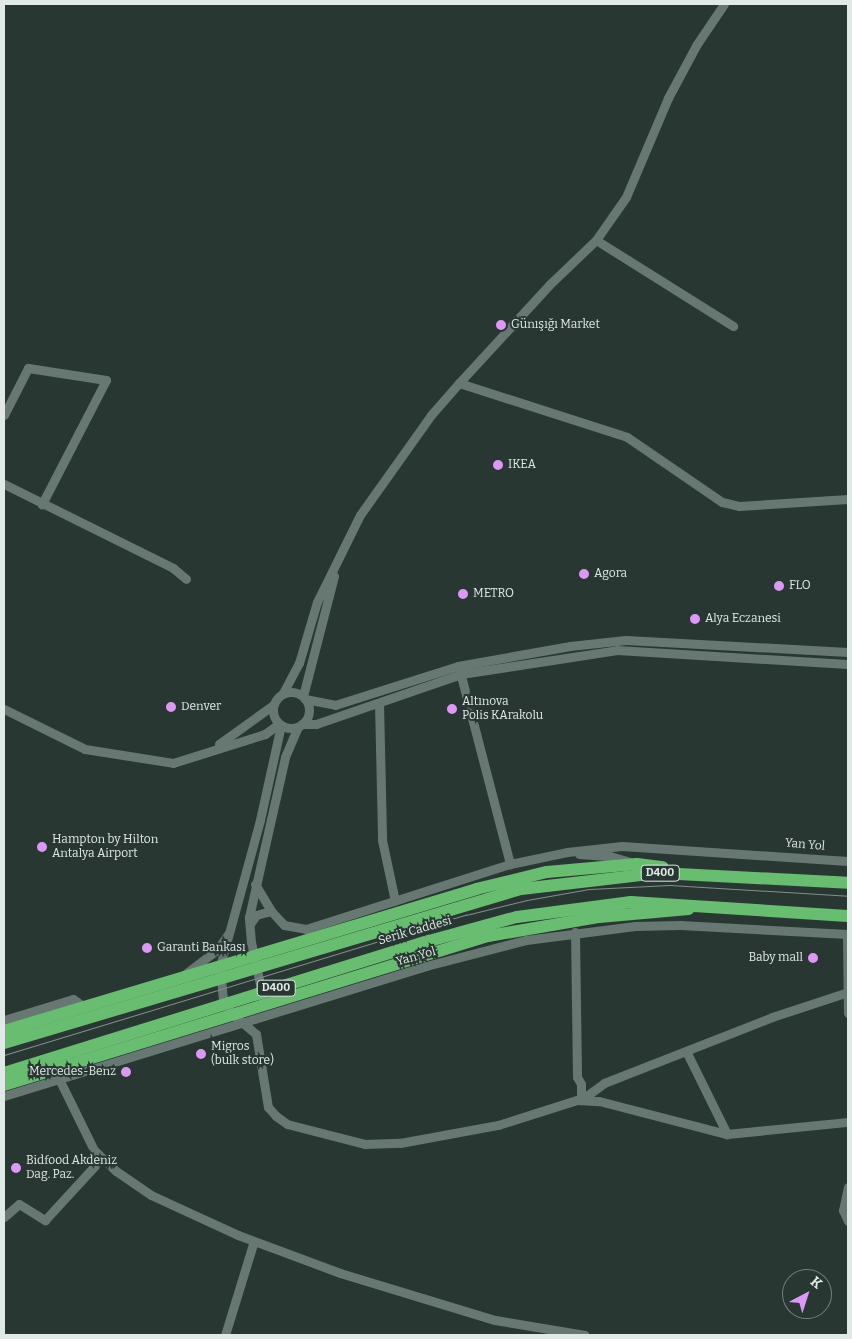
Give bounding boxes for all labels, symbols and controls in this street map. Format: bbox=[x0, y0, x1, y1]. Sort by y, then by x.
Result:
place label: Günışığı Market bbox=[511, 318, 600, 332]
marker: Günışığı Market bbox=[495, 319, 507, 331]
place label: IKEA bbox=[508, 458, 536, 472]
marker: IKEA bbox=[492, 459, 504, 471]
place label: Agora bbox=[594, 567, 627, 581]
marker: Agora bbox=[578, 568, 590, 580]
place label: FLO bbox=[789, 579, 811, 593]
marker: FLO bbox=[773, 580, 785, 592]
place label: METRO bbox=[473, 587, 514, 601]
marker: METRO bbox=[457, 588, 469, 600]
place label: Alya Eczanesi bbox=[705, 612, 781, 626]
marker: Alya Eczanesi bbox=[689, 613, 701, 625]
place label: Altınova Polis KArakolu bbox=[462, 695, 543, 723]
place label: Denver bbox=[181, 700, 221, 714]
marker: Denver bbox=[165, 701, 177, 713]
marker: Altınova Polis KArakolu bbox=[446, 703, 458, 715]
place label: Hampton by Hilton Antalya Airport bbox=[52, 833, 158, 861]
street label: Yan Yol bbox=[784, 836, 826, 854]
marker: Hampton by Hilton Antalya Airport bbox=[36, 841, 48, 853]
road number: D400 bbox=[640, 864, 680, 881]
street label: Serik Caddesi bbox=[377, 914, 453, 948]
place label: Garanti Bankası bbox=[157, 941, 246, 955]
marker: Garanti Bankası bbox=[141, 942, 153, 954]
street label: Yan Yol bbox=[395, 945, 437, 969]
place label: Baby mall bbox=[749, 951, 803, 965]
marker: Baby mall bbox=[807, 952, 819, 964]
road number: D400 bbox=[256, 980, 296, 996]
place label: Migros (bulk store) bbox=[211, 1040, 274, 1068]
marker: Migros (bulk store) bbox=[195, 1048, 207, 1060]
place label: Mercedes-Benz bbox=[29, 1065, 116, 1079]
marker: Mercedes-Benz bbox=[120, 1066, 132, 1078]
place label: Bidfood Akdeniz Dag. Paz. bbox=[26, 1154, 117, 1182]
marker: Bidfood Akdeniz Dag. Paz. bbox=[10, 1162, 22, 1174]
north arrow bbox=[782, 1269, 832, 1319]
text: K bbox=[807, 1273, 826, 1293]

